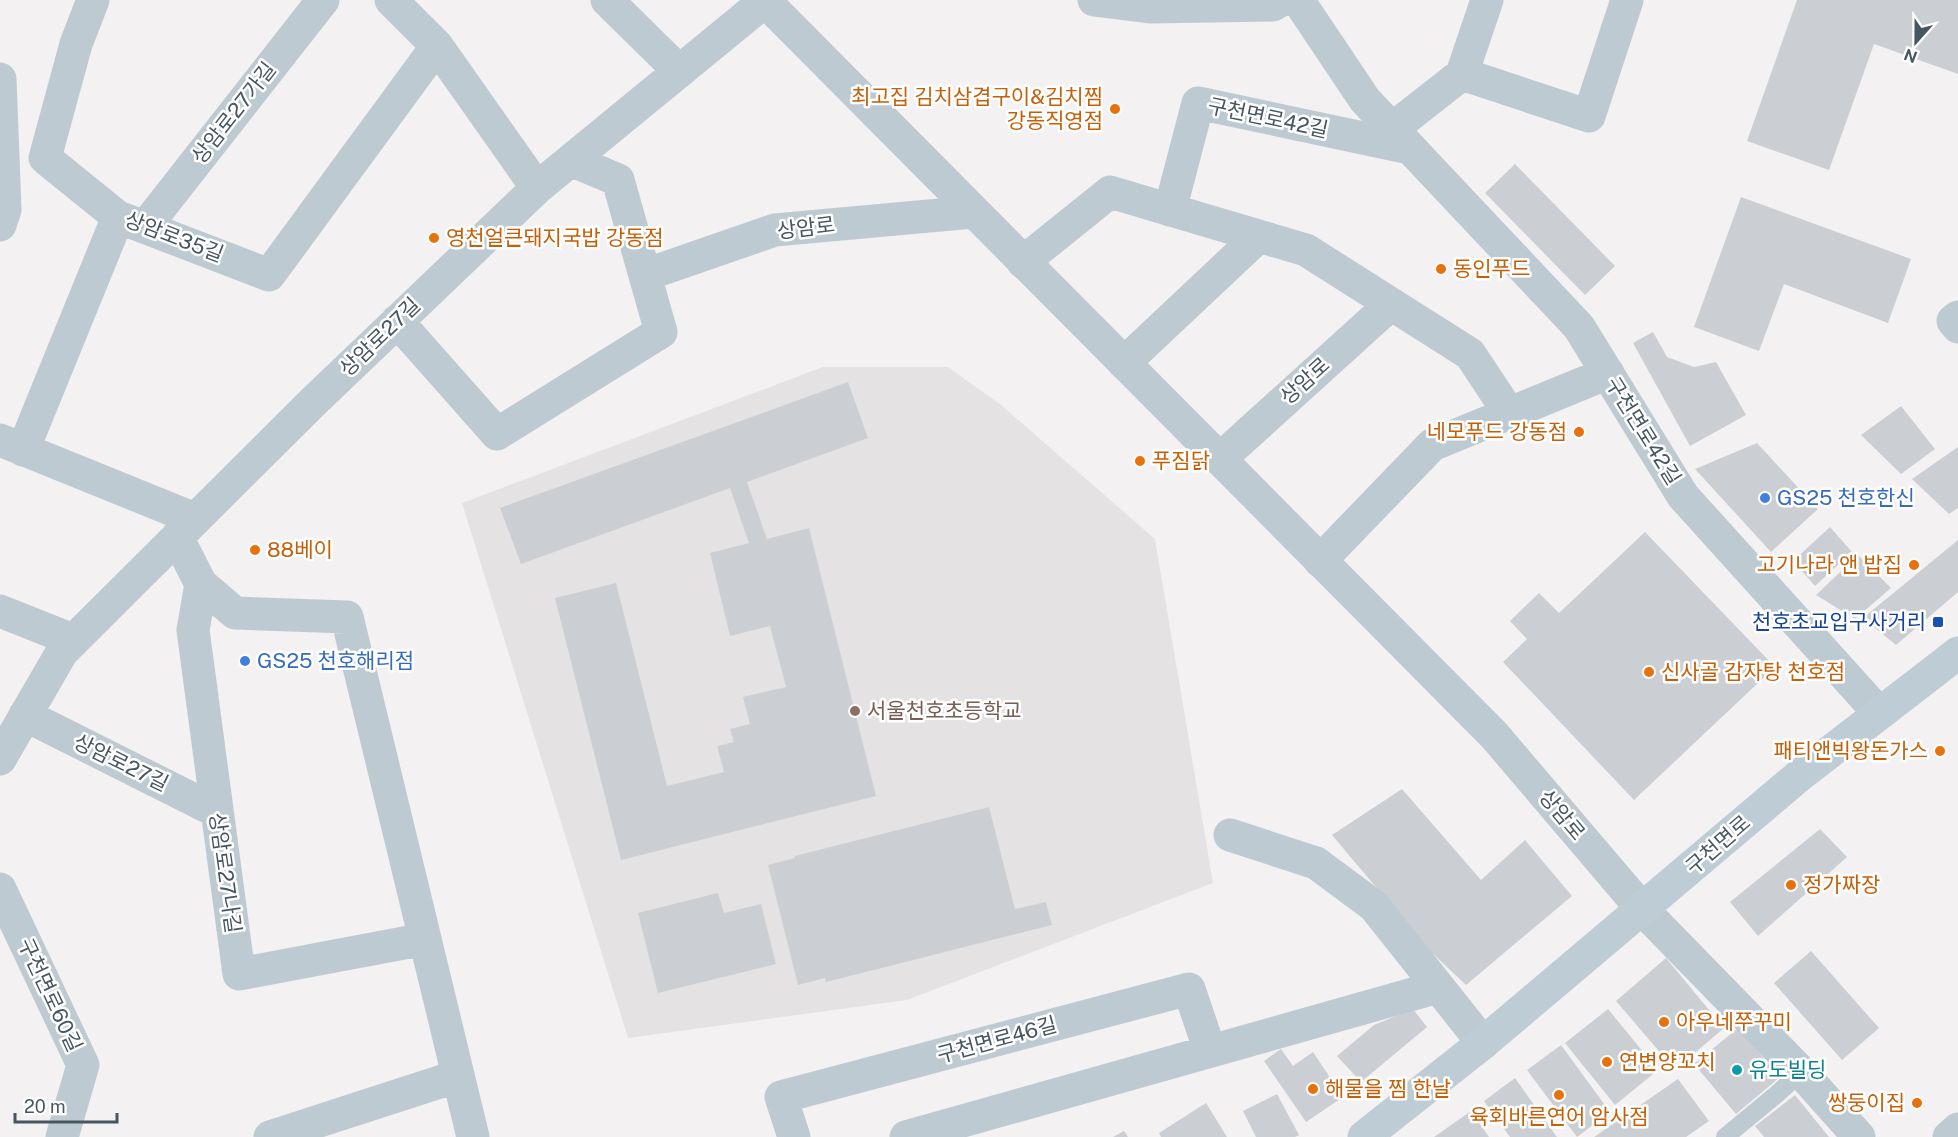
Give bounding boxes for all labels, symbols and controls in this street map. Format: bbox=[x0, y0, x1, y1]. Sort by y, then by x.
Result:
north arrow bbox=[1886, 12, 1946, 72]
text: N bbox=[1902, 44, 1920, 67]
street label: 상암로27가길 bbox=[186, 57, 281, 168]
place label: 최고집 김치삼겹구이&김치찜 강동직영점 bbox=[851, 84, 1103, 133]
street label: 구천면로42길 bbox=[1206, 93, 1331, 142]
marker: 최고집 김치삼겹구이&김치찜 강동직영점 bbox=[1108, 102, 1122, 116]
street label: 상암로35길 bbox=[121, 206, 227, 267]
street label: 상암로 bbox=[776, 212, 836, 243]
place label: 영천얼큰돼지국밥 강동점 bbox=[446, 225, 664, 250]
marker: 영천얼큰돼지국밥 강동점 bbox=[427, 231, 441, 245]
place label: 동인푸드 bbox=[1453, 256, 1530, 281]
marker: 동인푸드 bbox=[1434, 262, 1448, 276]
street label: 상암로27길 bbox=[334, 292, 425, 381]
street label: 상암로 bbox=[1275, 352, 1335, 409]
street label: 구천면로42길 bbox=[1600, 372, 1686, 489]
place label: 네모푸드 강동점 bbox=[1427, 419, 1567, 444]
marker: 네모푸드 강동점 bbox=[1572, 425, 1586, 439]
place label: 푸짐닭 bbox=[1152, 448, 1210, 473]
marker: 푸짐닭 bbox=[1133, 454, 1147, 468]
place label: GS25 천호한신 bbox=[1777, 485, 1915, 510]
marker: GS25 천호한신 bbox=[1758, 491, 1772, 505]
place label: 88베이 bbox=[267, 537, 333, 562]
marker: 88베이 bbox=[248, 543, 262, 557]
place label: 고기나라 앤 밥집 bbox=[1757, 552, 1902, 577]
marker: 고기나라 앤 밥집 bbox=[1907, 558, 1921, 572]
place label: 천호초교입구사거리 bbox=[1752, 609, 1926, 634]
marker: 천호초교입구사거리 bbox=[1931, 615, 1945, 629]
place label: GS25 천호해리점 bbox=[257, 648, 414, 673]
marker: GS25 천호해리점 bbox=[238, 654, 252, 668]
place label: 신사골 감자탕 천호점 bbox=[1661, 659, 1845, 684]
marker: 신사골 감자탕 천호점 bbox=[1642, 665, 1656, 679]
place label: 서울천호초등학교 bbox=[867, 698, 1022, 723]
marker: 서울천호초등학교 bbox=[848, 704, 862, 718]
street label: 상암로27길 bbox=[70, 729, 173, 796]
place label: 패티앤빅왕돈가스 bbox=[1773, 738, 1928, 763]
marker: 패티앤빅왕돈가스 bbox=[1933, 744, 1947, 758]
street label: 상암로 bbox=[1534, 784, 1591, 845]
street label: 구천면로 bbox=[1680, 810, 1755, 879]
street label: 상암로27나길 bbox=[205, 811, 246, 935]
place label: 정가짜장 bbox=[1803, 872, 1880, 897]
marker: 정가짜장 bbox=[1784, 878, 1798, 892]
street label: 구천면로60길 bbox=[13, 934, 88, 1056]
place label: 아우네쭈꾸미 bbox=[1676, 1009, 1792, 1034]
street label: 구천면로46길 bbox=[934, 1012, 1059, 1067]
marker: 아우네쭈꾸미 bbox=[1657, 1015, 1671, 1029]
place label: 연변양꼬치 bbox=[1619, 1049, 1716, 1074]
marker: 연변양꼬치 bbox=[1600, 1055, 1614, 1069]
place label: 유도빌딩 bbox=[1749, 1057, 1826, 1082]
marker: 유도빌딩 bbox=[1730, 1063, 1744, 1077]
place label: 해물을 찜 한날 bbox=[1325, 1076, 1451, 1101]
marker: 해물을 찜 한날 bbox=[1306, 1082, 1320, 1096]
scale bar bbox=[15, 1086, 117, 1124]
marker: 육회바른연어 암사점 bbox=[1552, 1088, 1566, 1102]
place label: 쌍둥이집 bbox=[1828, 1090, 1905, 1115]
text: 20 m bbox=[24, 1096, 66, 1117]
marker: 쌍둥이집 bbox=[1910, 1096, 1924, 1110]
place label: 육회바른연어 암사점 bbox=[1470, 1104, 1648, 1129]

